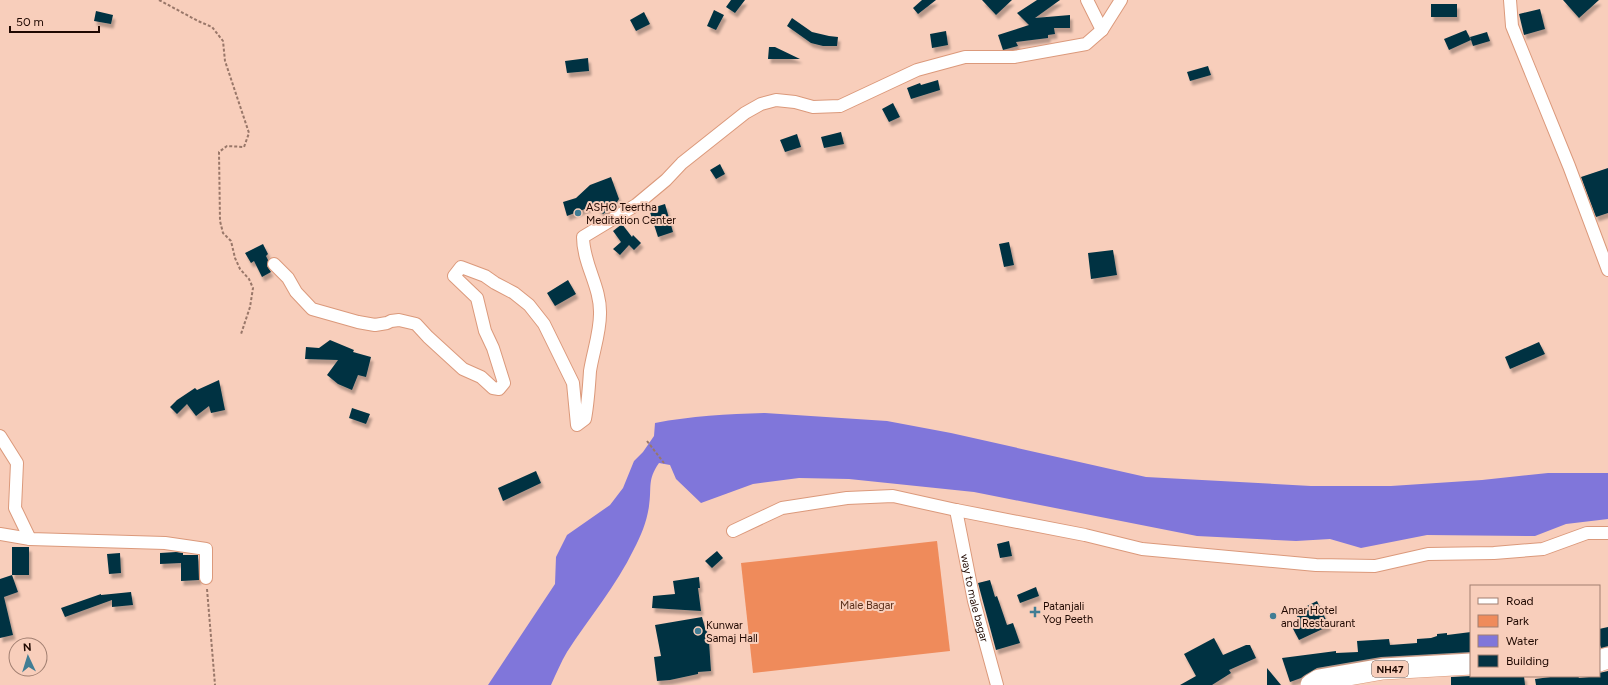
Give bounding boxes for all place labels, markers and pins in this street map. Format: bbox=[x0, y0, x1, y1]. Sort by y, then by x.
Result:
place label: ASHO Teertha Meditation Center bbox=[586, 201, 676, 227]
marker: ASHO Teertha Meditation Center bbox=[573, 208, 583, 218]
place label: Patanjali Yog Peeth bbox=[1043, 600, 1093, 626]
place label: Amar Hotel and Restaurant bbox=[1281, 604, 1355, 630]
marker: Patanjali Yog Peeth bbox=[1030, 607, 1040, 617]
marker: Amar Hotel and Restaurant bbox=[1268, 611, 1278, 621]
place label: Kunwar Samaj Hall bbox=[706, 619, 758, 645]
marker: Kunwar Samaj Hall bbox=[693, 626, 703, 636]

